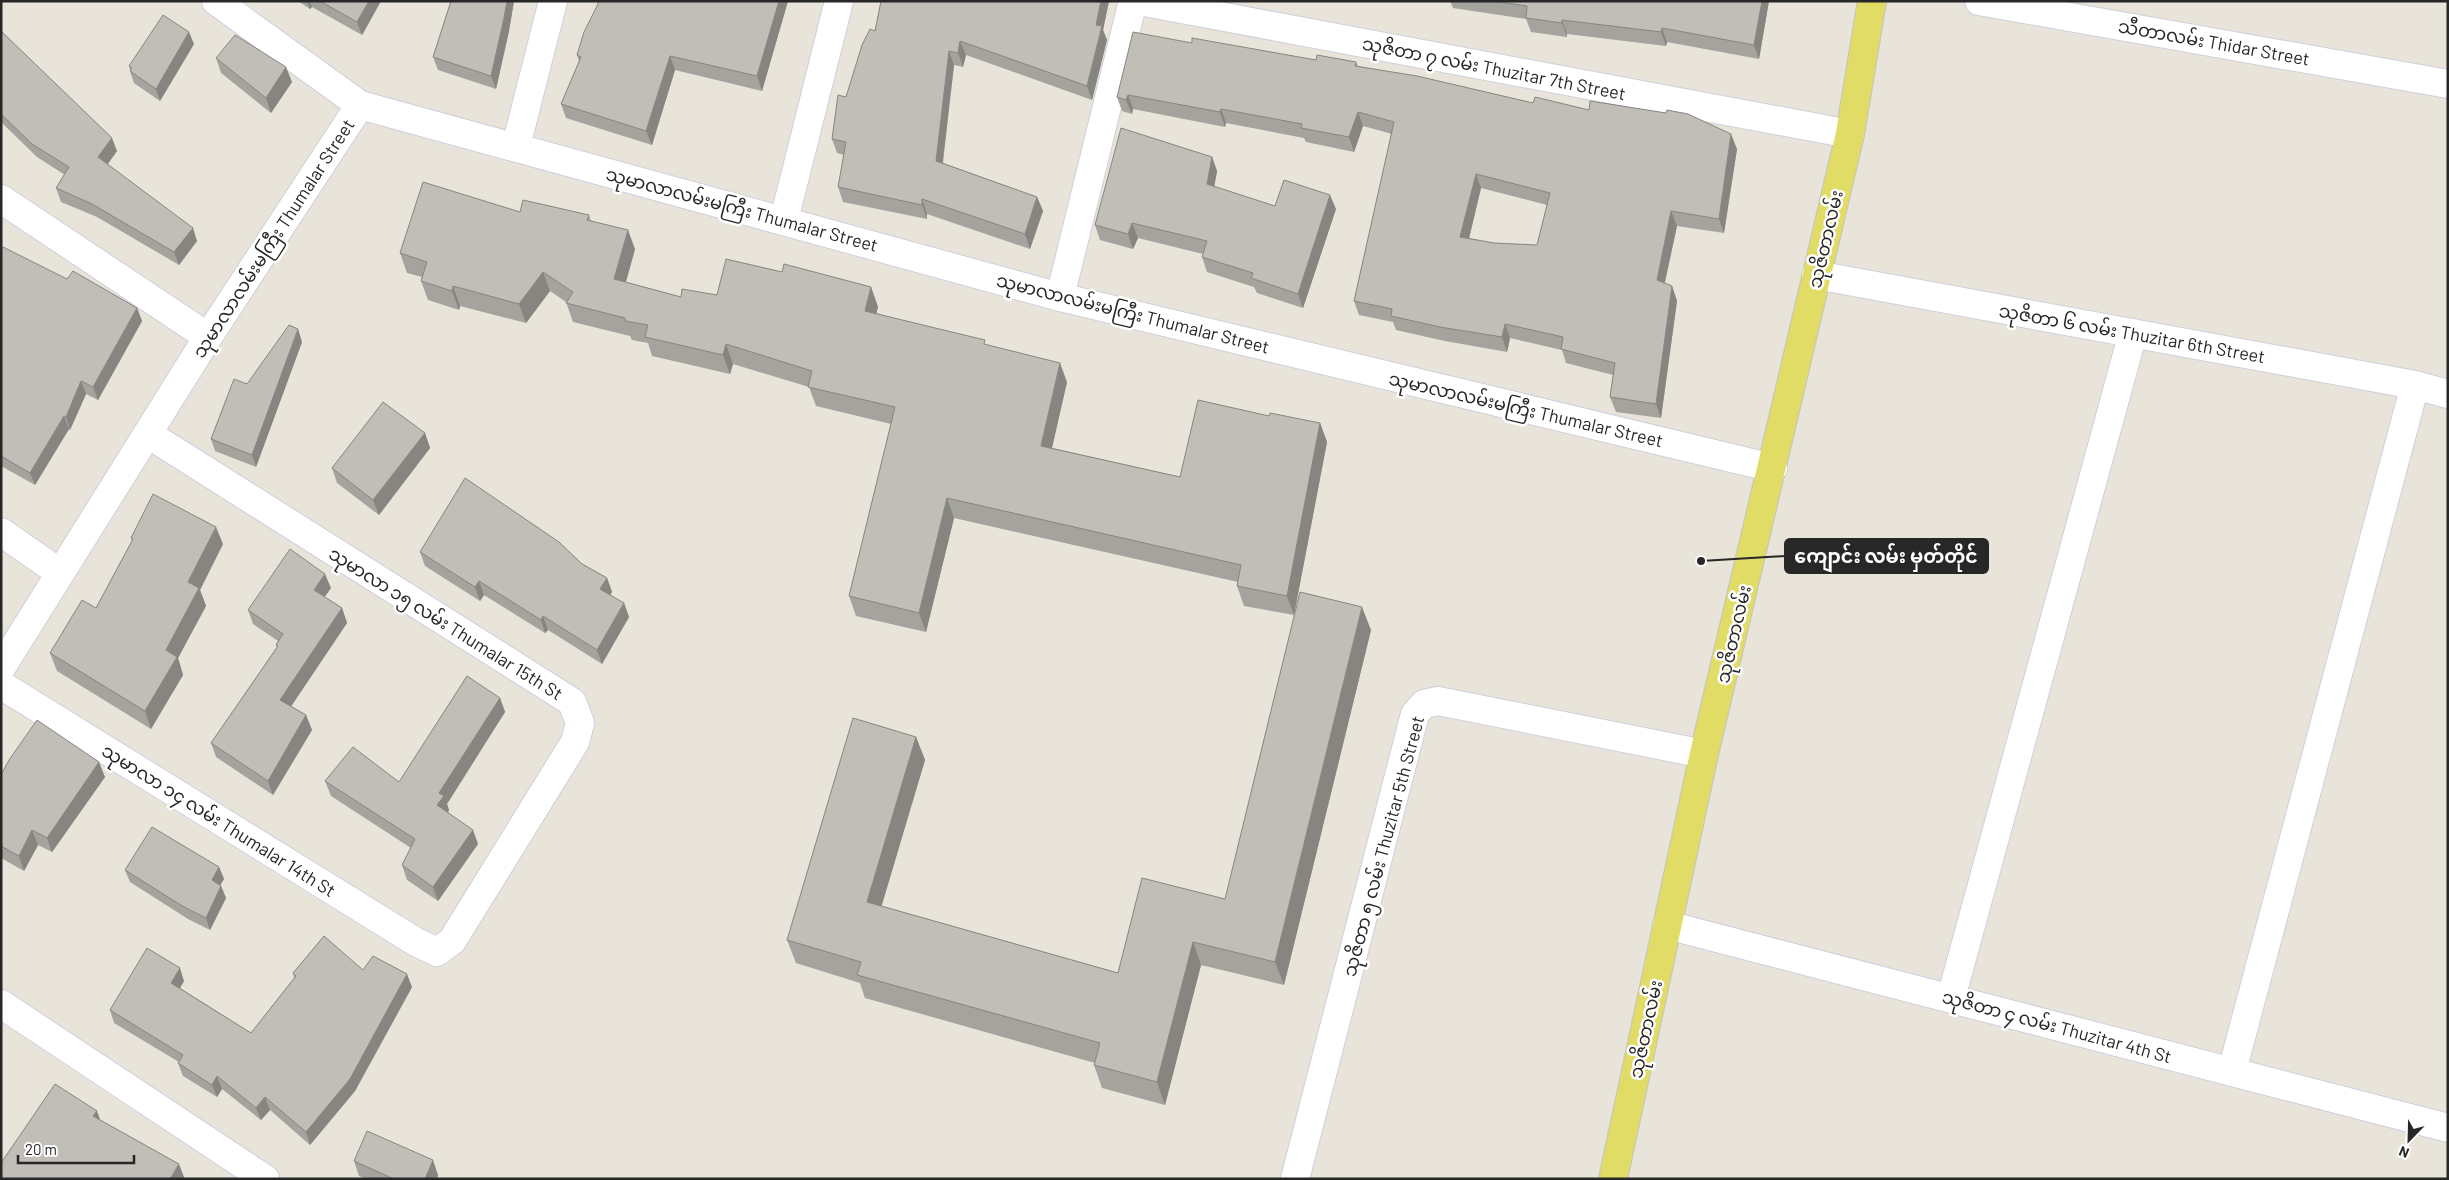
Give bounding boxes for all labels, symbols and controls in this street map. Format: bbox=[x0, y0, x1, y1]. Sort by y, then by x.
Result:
street label: သီတာလမ်း Thidar Street bbox=[2117, 12, 2312, 70]
street label: သုဇိတာ ၇ လမ်း Thuzitar 7th Street bbox=[1360, 30, 1628, 109]
street label: သုမာလာလမ်းမကြီး Thumalar Street bbox=[186, 113, 363, 364]
street label: သုမာလာလမ်းမကြီး Thumalar Street bbox=[602, 160, 881, 261]
street label: သုဇိတာလမ်း bbox=[1801, 188, 1852, 291]
street label: သုမာလာလမ်းမကြီး Thumalar Street bbox=[993, 266, 1272, 362]
street label: သုဇိတာ ၆ လမ်း Thuzitar 6th Street bbox=[1996, 297, 2267, 372]
street label: သုမာလာလမ်းမကြီး Thumalar Street bbox=[1386, 365, 1666, 456]
callout: ကျောင်း လမ်း မှတ်တိုင် bbox=[1785, 539, 1988, 573]
street label: သုမာလာ ၁၅ လမ်း Thumalar 15th St bbox=[322, 541, 568, 709]
text: ကျောင်း လမ်း မှတ်တိုင် bbox=[1794, 543, 1978, 573]
street label: သုဇိတာလမ်း bbox=[1709, 583, 1760, 686]
street label: သုဇိတာ ၅ လမ်း Thuzitar 5th Street bbox=[1336, 713, 1433, 980]
street label: သုမာလာ ၁၄ လမ်း Thumalar 14th St bbox=[96, 738, 340, 905]
street label: သုဇိတာလမ်း bbox=[1622, 978, 1671, 1081]
street label: သုဇိတာ ၄ လမ်း Thuzitar 4th St bbox=[1939, 983, 2175, 1072]
north arrow bbox=[2384, 1115, 2434, 1165]
scale bar bbox=[18, 1132, 134, 1164]
text: 20 m bbox=[25, 1140, 57, 1158]
text: N bbox=[2396, 1143, 2411, 1162]

